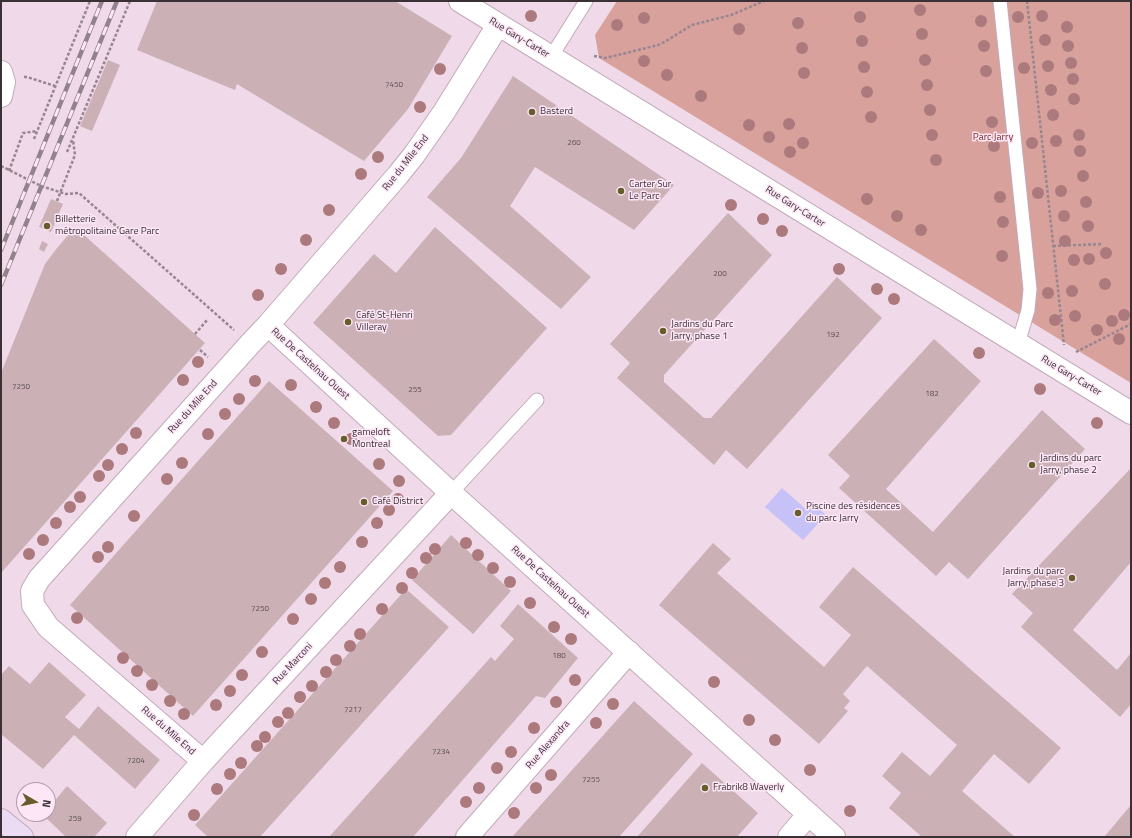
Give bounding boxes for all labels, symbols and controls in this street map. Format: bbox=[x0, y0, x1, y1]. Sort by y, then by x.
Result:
street label: Rue Gary-Carter bbox=[487, 15, 551, 61]
house number: 7450 bbox=[385, 80, 403, 90]
place label: Basterd bbox=[540, 106, 573, 118]
marker: Basterd bbox=[527, 107, 537, 117]
park label: Parc Jarry bbox=[973, 132, 1013, 144]
street label: Rue du Mile End bbox=[380, 133, 432, 193]
house number: 260 bbox=[567, 138, 581, 148]
place label: Carter Sur Le Parc bbox=[629, 179, 671, 202]
street label: Rue Gary-Carter bbox=[763, 184, 827, 230]
marker: Carter Sur Le Parc bbox=[616, 186, 626, 196]
place label: Billetterie métropolitaine Gare Parc bbox=[55, 214, 159, 238]
marker: Billetterie métropolitaine Gare Parc bbox=[42, 221, 52, 231]
house number: 200 bbox=[713, 269, 727, 279]
place label: Café St-Henri Villeray bbox=[356, 310, 413, 334]
marker: Café St-Henri Villeray bbox=[343, 317, 353, 327]
place label: Jardins du Parc Jarry, phase 1 bbox=[671, 319, 733, 342]
street label: Rue De Castelnau Ouest bbox=[268, 326, 352, 402]
marker: Jardins du Parc Jarry, phase 1 bbox=[658, 326, 668, 336]
house number: 192 bbox=[826, 330, 840, 340]
street label: Rue Gary-Carter bbox=[1039, 353, 1103, 399]
street label: Rue du Mile End bbox=[166, 378, 220, 436]
house number: 7250 bbox=[12, 382, 30, 392]
house number: 255 bbox=[408, 385, 422, 395]
house number: 182 bbox=[925, 389, 939, 399]
place label: gameloft Montreal bbox=[352, 427, 390, 450]
marker: gameloft Montreal bbox=[339, 434, 349, 444]
place label: Jardins du parc Jarry, phase 2 bbox=[1040, 453, 1102, 476]
marker: Jardins du parc Jarry, phase 2 bbox=[1027, 460, 1037, 470]
place label: Café District bbox=[372, 496, 423, 508]
marker: Café District bbox=[359, 497, 369, 507]
place label: Piscine des résidences du parc Jarry bbox=[806, 501, 900, 524]
marker: Piscine des résidences du parc Jarry bbox=[793, 508, 803, 518]
street label: Rue De Castelnau Ouest bbox=[508, 544, 592, 620]
place label: Jardins du parc Jarry, phase 3 bbox=[1002, 566, 1064, 590]
marker: Jardins du parc Jarry, phase 3 bbox=[1067, 573, 1077, 583]
house number: 7250 bbox=[251, 604, 269, 614]
street label: Rue Marconi bbox=[271, 641, 315, 687]
house number: 180 bbox=[552, 651, 566, 661]
street label: Rue du Mile End bbox=[138, 704, 198, 758]
house number: 7217 bbox=[344, 705, 362, 715]
street label: Rue Alexandra bbox=[524, 718, 572, 772]
house number: 7234 bbox=[432, 747, 450, 757]
house number: 7204 bbox=[127, 756, 145, 766]
house number: 7255 bbox=[582, 775, 600, 785]
north arrow bbox=[16, 782, 56, 822]
place label: Frabrik8 Waverly bbox=[713, 782, 784, 794]
marker: Frabrik8 Waverly bbox=[700, 783, 710, 793]
text: N bbox=[38, 799, 55, 809]
house number: 259 bbox=[68, 814, 82, 824]

